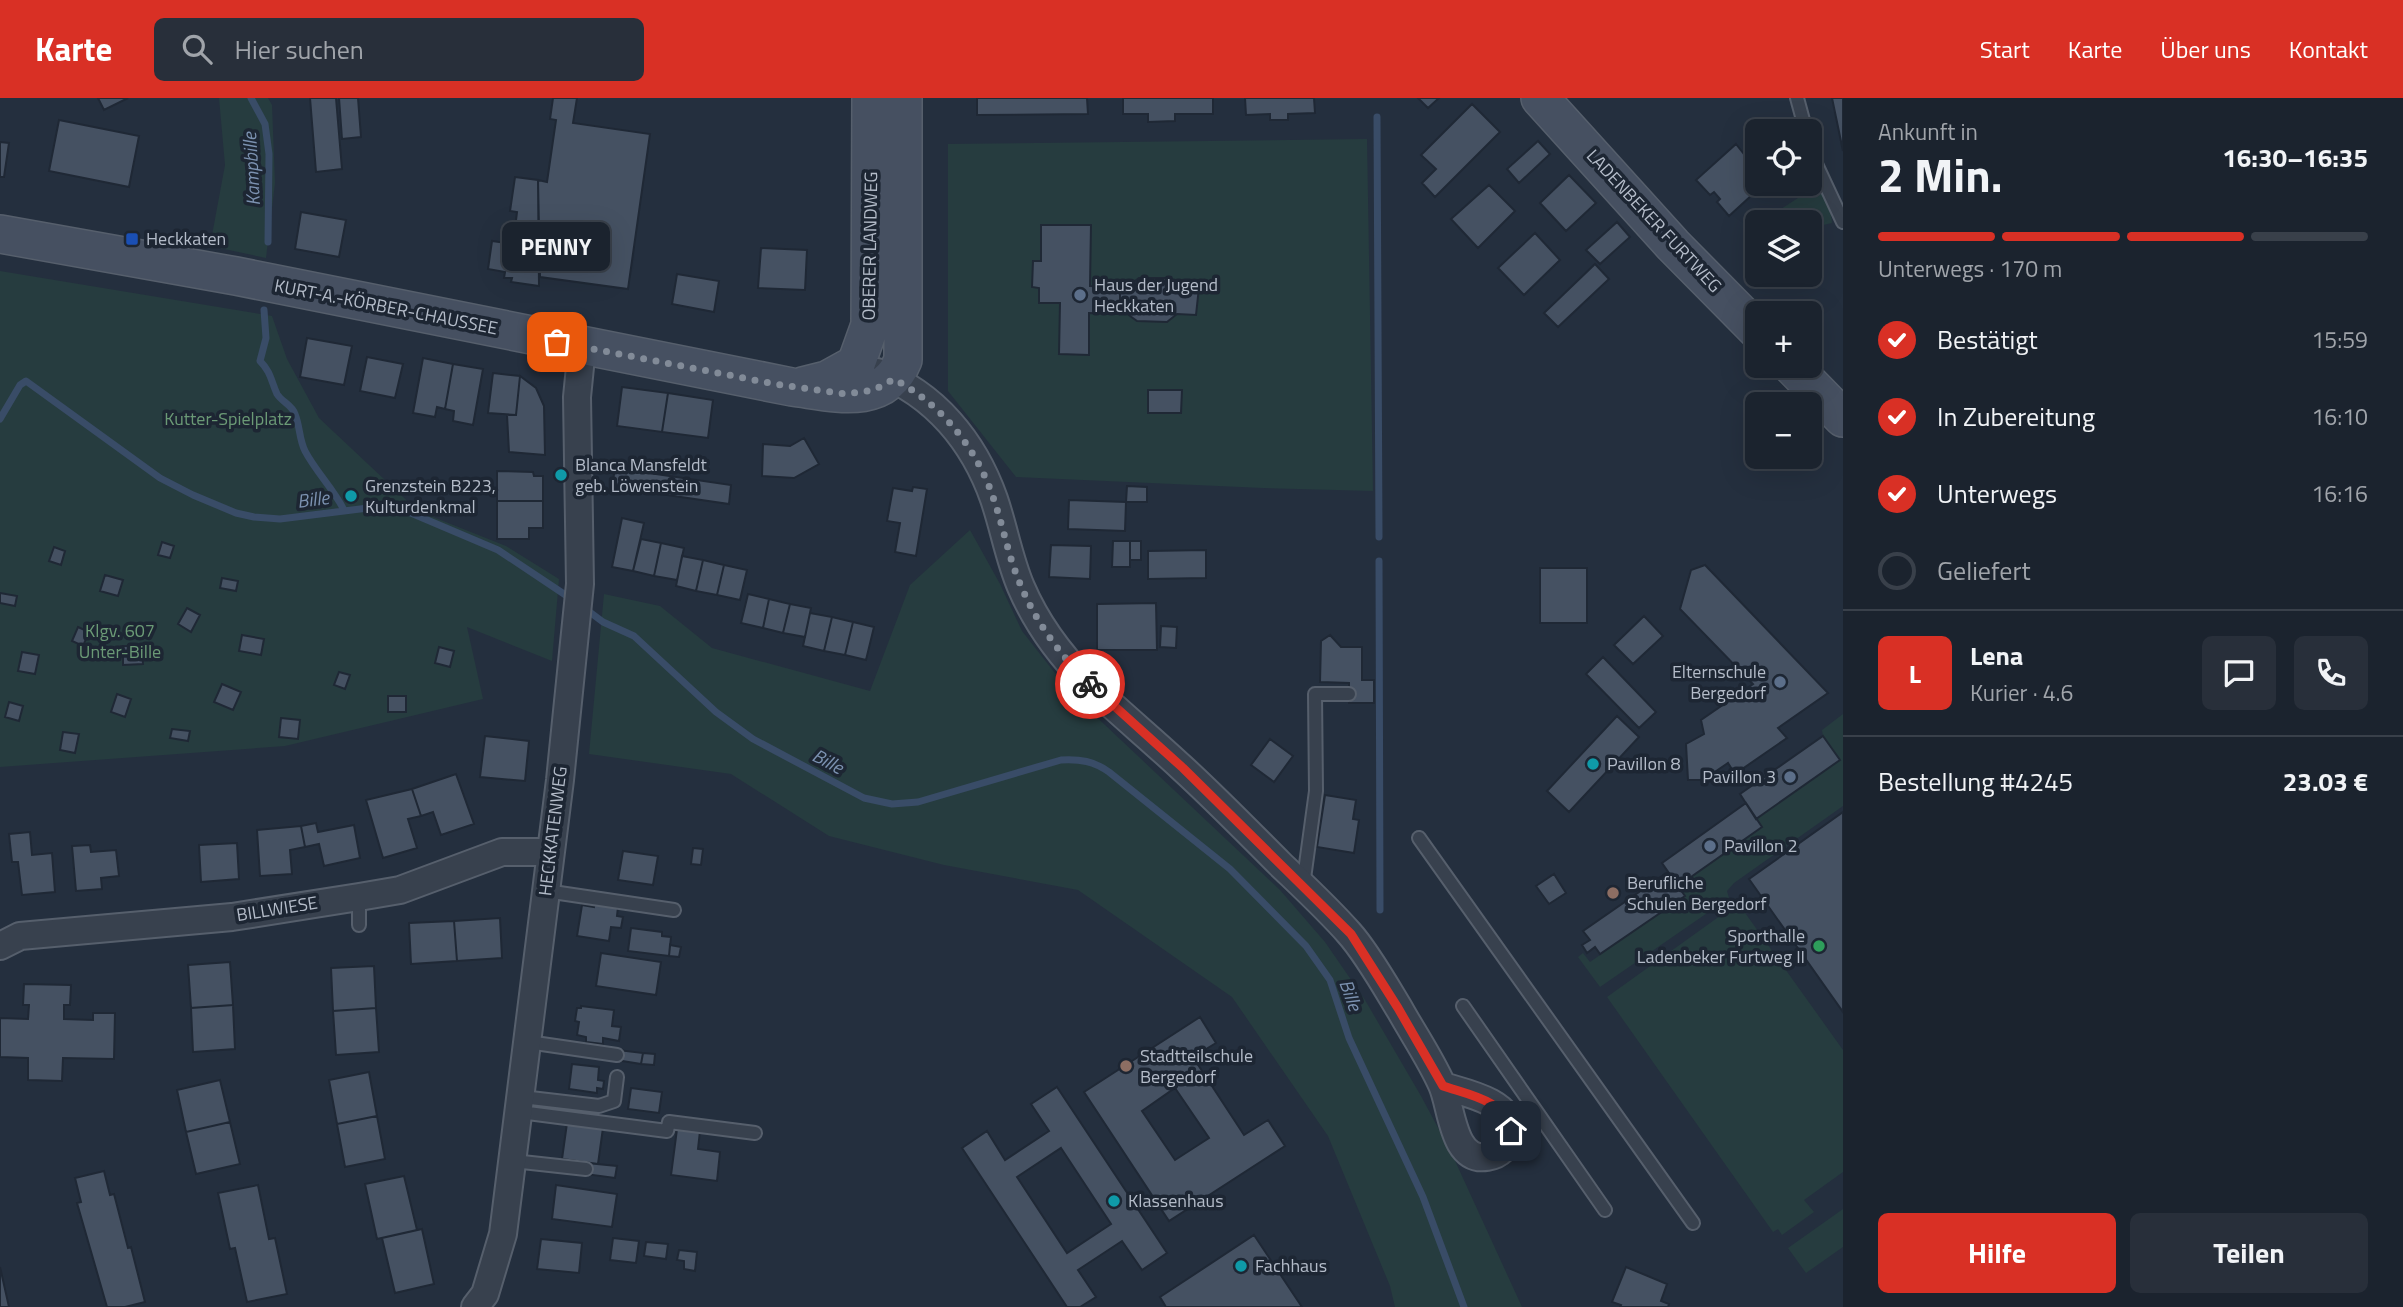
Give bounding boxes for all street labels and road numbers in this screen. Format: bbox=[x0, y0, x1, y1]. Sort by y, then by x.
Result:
street label: LADENBEKER FURTWEG bbox=[1581, 143, 1728, 298]
street label: OBERER LANDWEG bbox=[855, 171, 884, 321]
street label: KURT-A.-KÖRBER-CHAUSSEE bbox=[272, 272, 500, 341]
street label: HECKKATENWEG bbox=[531, 764, 574, 897]
street label: BILLWIESE bbox=[234, 889, 320, 928]

